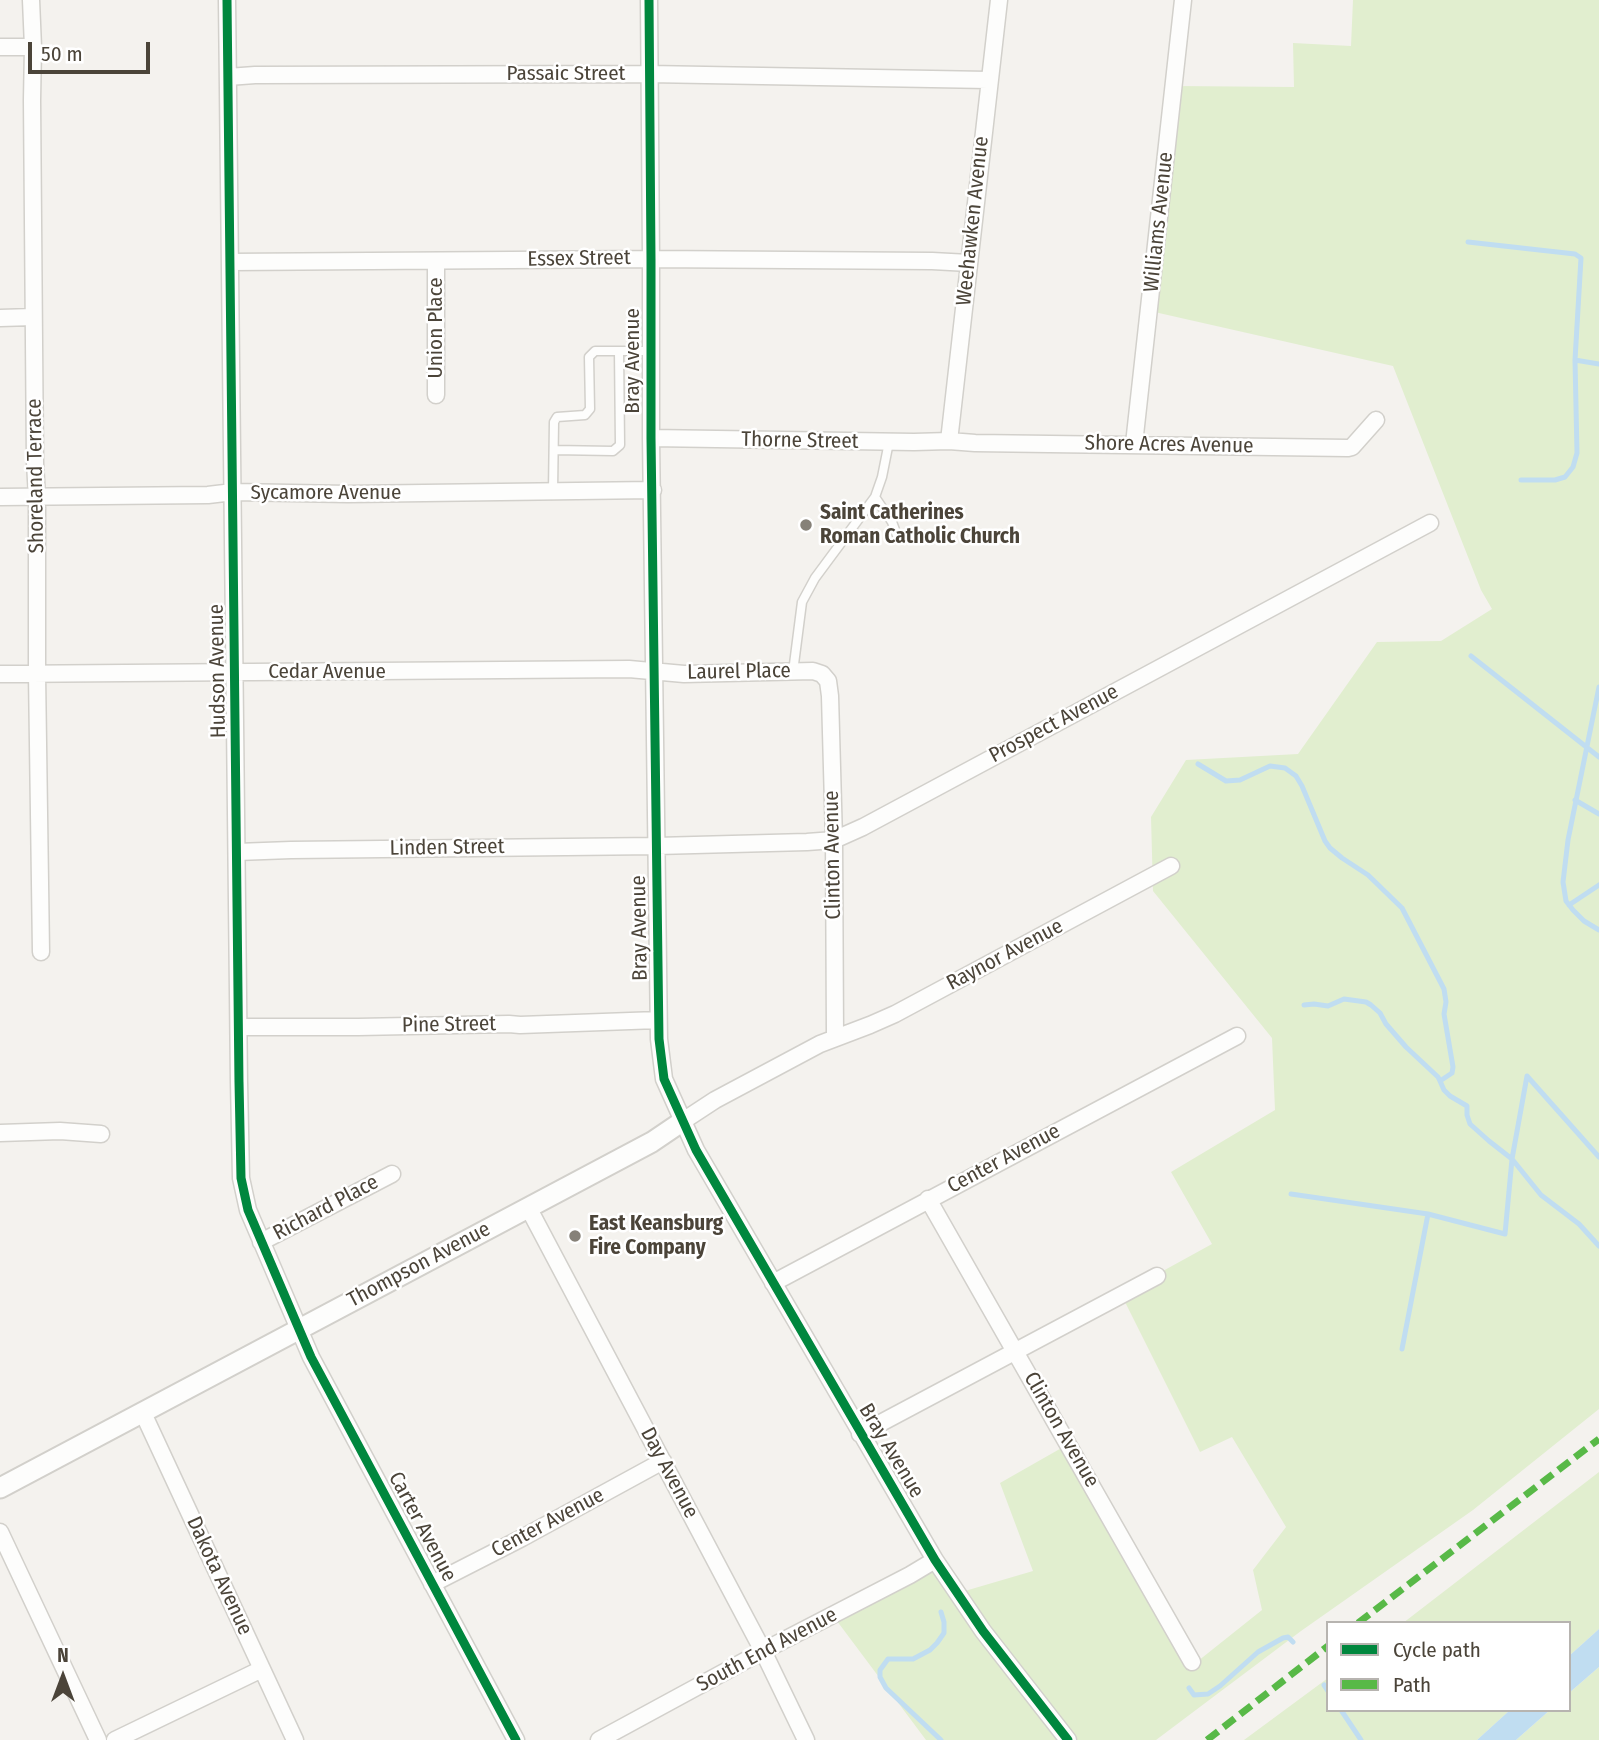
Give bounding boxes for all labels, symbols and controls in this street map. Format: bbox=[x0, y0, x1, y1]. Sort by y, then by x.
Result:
scale bar bbox=[32, 28, 154, 72]
text: 50 m bbox=[41, 41, 83, 67]
street label: Passaic Street bbox=[507, 61, 625, 87]
street label: Weehawken Avenue bbox=[952, 135, 994, 307]
street label: Williams Avenue bbox=[1139, 151, 1179, 293]
street label: Essex Street bbox=[527, 245, 631, 273]
street label: Union Place bbox=[423, 277, 449, 379]
street label: Bray Avenue bbox=[620, 308, 646, 414]
street label: Shoreland Terrace bbox=[22, 398, 50, 554]
street label: Thorne Street bbox=[741, 427, 859, 455]
street label: Shore Acres Avenue bbox=[1084, 431, 1254, 459]
street label: Sycamore Avenue bbox=[251, 480, 401, 506]
place label: Saint Catherines Roman Catholic Church bbox=[820, 500, 1020, 550]
marker: Saint Catherines Roman Catholic Church bbox=[798, 517, 814, 533]
street label: Hudson Avenue bbox=[204, 604, 232, 738]
street label: Laurel Place bbox=[687, 658, 791, 686]
street label: Cedar Avenue bbox=[268, 659, 386, 685]
street label: Prospect Avenue bbox=[985, 679, 1123, 769]
street label: Clinton Avenue bbox=[819, 790, 847, 920]
street label: Linden Street bbox=[389, 834, 505, 862]
street label: Bray Avenue bbox=[626, 875, 654, 981]
street label: Raynor Avenue bbox=[943, 914, 1067, 996]
street label: Pine Street bbox=[402, 1012, 496, 1038]
street label: Center Avenue bbox=[943, 1119, 1065, 1199]
street label: Richard Place bbox=[269, 1170, 383, 1246]
place label: East Keansburg Fire Company bbox=[589, 1211, 723, 1261]
street label: Thompson Avenue bbox=[343, 1217, 495, 1313]
marker: East Keansburg Fire Company bbox=[567, 1228, 583, 1244]
street label: Clinton Avenue bbox=[1018, 1368, 1104, 1492]
street label: Bray Avenue bbox=[853, 1399, 929, 1503]
street label: Day Avenue bbox=[635, 1423, 703, 1523]
street label: Carter Avenue bbox=[383, 1468, 461, 1586]
street label: Center Avenue bbox=[487, 1483, 609, 1563]
street label: Dakota Avenue bbox=[181, 1513, 257, 1639]
street label: South End Avenue bbox=[693, 1602, 841, 1698]
legend bbox=[1326, 1621, 1571, 1712]
text: Cycle path bbox=[1393, 1637, 1481, 1663]
north arrow bbox=[28, 1642, 98, 1712]
text: N bbox=[57, 1644, 69, 1667]
text: Path bbox=[1393, 1672, 1431, 1698]

